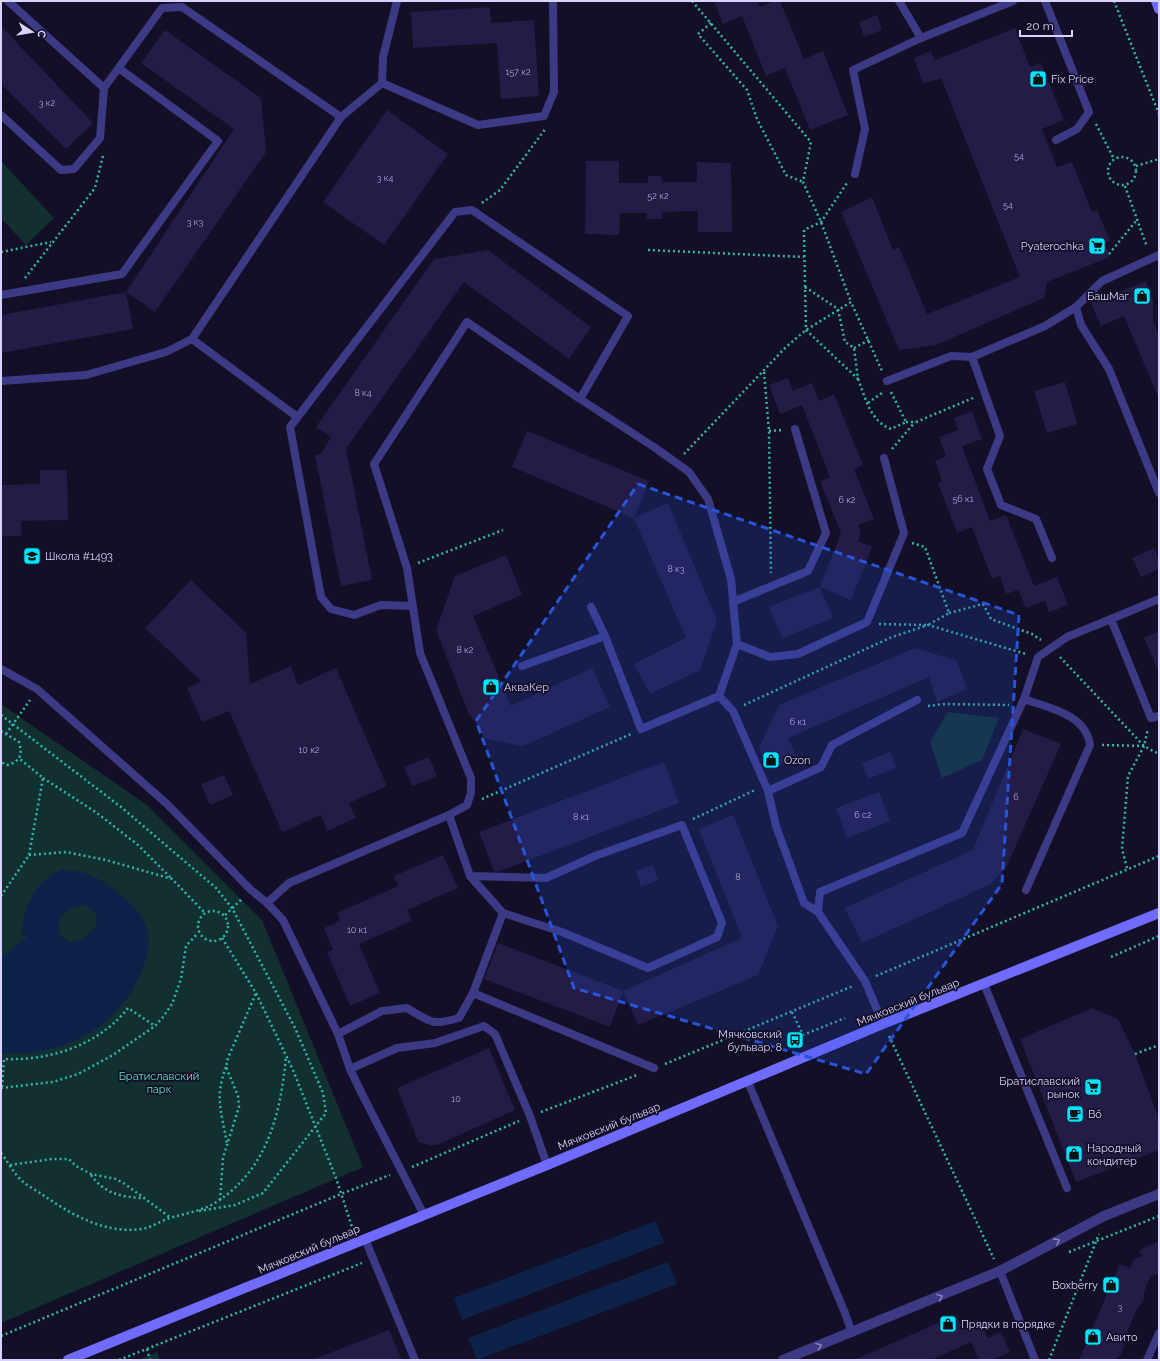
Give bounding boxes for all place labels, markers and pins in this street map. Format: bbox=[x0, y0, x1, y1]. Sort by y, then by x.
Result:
shop icon: Fix Price bbox=[1028, 69, 1048, 89]
place label: Fix Price bbox=[1051, 73, 1094, 86]
supermarket icon: Pyaterochka bbox=[1087, 236, 1107, 256]
place label: Pyaterochka bbox=[1021, 240, 1084, 253]
shop icon: БашМаг bbox=[1132, 286, 1152, 306]
place label: БашМаг bbox=[1087, 290, 1130, 303]
school or university icon: Школа #1493 bbox=[22, 546, 42, 566]
place label: Школа #1493 bbox=[45, 550, 113, 563]
shop icon: АкваКер bbox=[481, 677, 501, 697]
place label: АкваКер bbox=[504, 681, 549, 694]
shop icon: Ozon bbox=[761, 750, 781, 770]
place label: Ozon bbox=[784, 754, 811, 767]
place label: Мячковский бульвар, 8 bbox=[718, 1028, 782, 1054]
bus stop icon: Мячковский бульвар, 8 bbox=[785, 1030, 805, 1050]
place label: Братиславский рынок bbox=[999, 1075, 1080, 1101]
supermarket icon: Братиславский рынок bbox=[1083, 1077, 1103, 1097]
cafe icon: Bổ bbox=[1065, 1104, 1085, 1124]
place label: Bổ bbox=[1088, 1108, 1102, 1121]
place label: Народный кондитер bbox=[1087, 1142, 1141, 1168]
shop icon: Народный кондитер bbox=[1064, 1144, 1084, 1164]
shop icon: Boxberry bbox=[1101, 1275, 1121, 1295]
place label: Boxberry bbox=[1052, 1279, 1098, 1292]
shop icon: Прядки в порядке bbox=[938, 1314, 958, 1334]
place label: Прядки в порядке bbox=[961, 1318, 1056, 1331]
shop icon: Авито bbox=[1083, 1327, 1103, 1347]
place label: Авито bbox=[1106, 1331, 1138, 1344]

